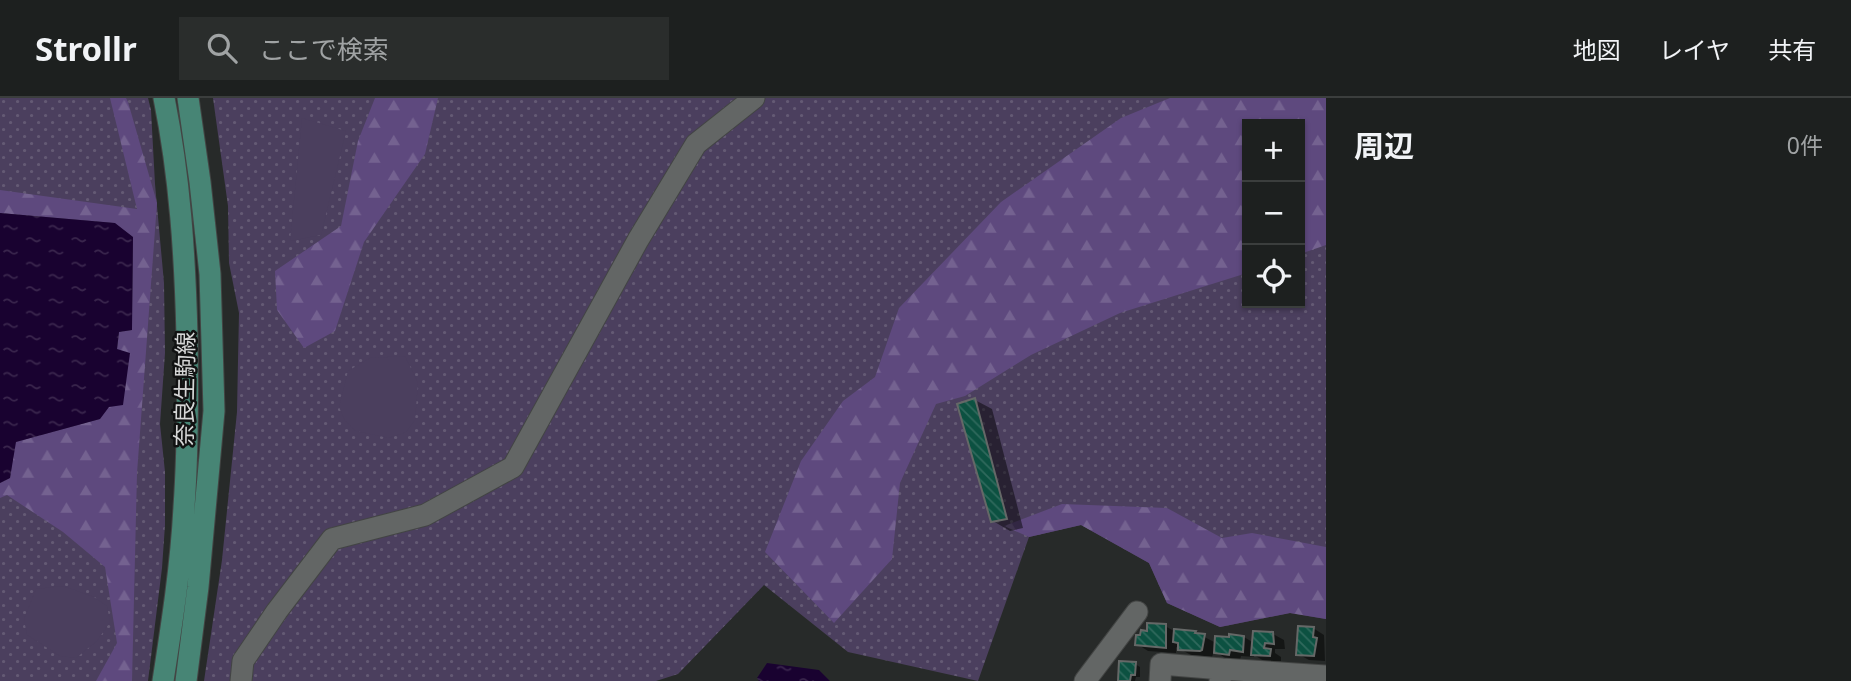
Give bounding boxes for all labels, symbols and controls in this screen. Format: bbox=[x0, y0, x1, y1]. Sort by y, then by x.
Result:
search box bbox=[179, 17, 669, 80]
text: Strollr bbox=[35, 26, 137, 71]
icon: search bbox=[203, 29, 241, 67]
text: ここで検索 bbox=[259, 31, 389, 67]
text: 地図 bbox=[1573, 33, 1621, 66]
text: レイヤ bbox=[1659, 33, 1730, 66]
text: 共有 bbox=[1768, 33, 1816, 66]
map controls bbox=[1242, 119, 1305, 308]
button: + bbox=[1242, 119, 1305, 182]
text: 周辺 bbox=[1354, 125, 1414, 166]
text: 0件 bbox=[1787, 129, 1823, 161]
button: − bbox=[1242, 182, 1305, 245]
button: locate bbox=[1242, 245, 1305, 308]
street label: 奈良生駒線 bbox=[167, 331, 201, 447]

